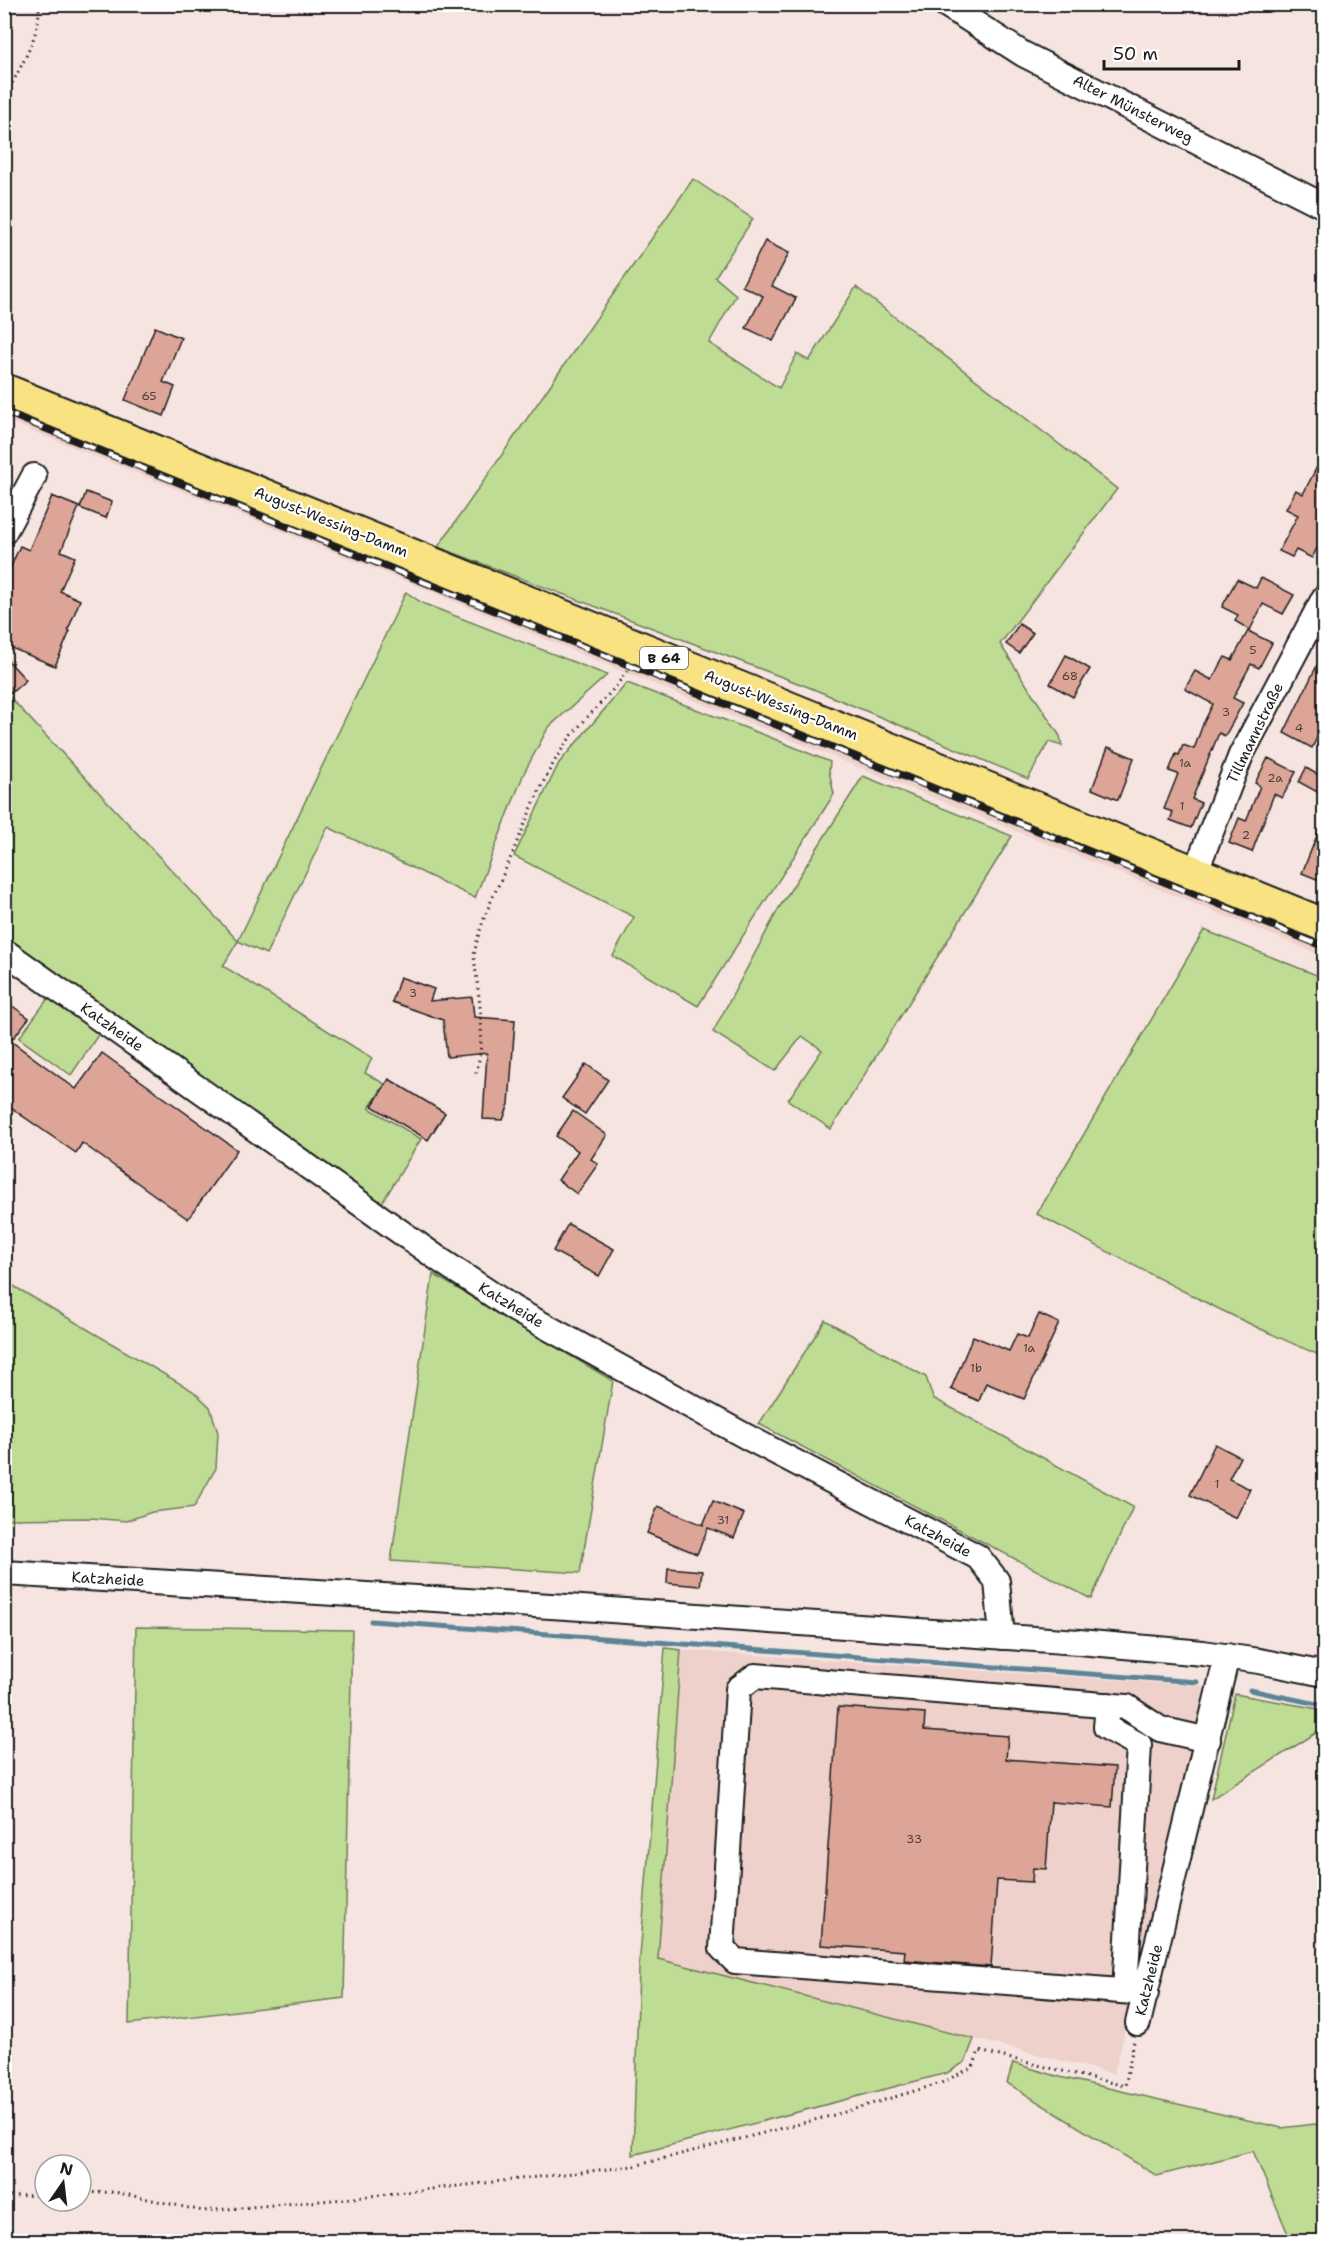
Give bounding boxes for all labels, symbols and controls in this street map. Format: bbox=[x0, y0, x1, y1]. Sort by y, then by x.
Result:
scale bar bbox=[1104, 33, 1239, 71]
text: 50 m bbox=[1113, 42, 1158, 66]
street label: Alter Münsterweg bbox=[1069, 70, 1197, 148]
house number: 65 bbox=[141, 388, 157, 404]
street label: August-Wessing-Damm bbox=[251, 482, 411, 562]
house number: 5 bbox=[1249, 642, 1257, 658]
road number: B 64 bbox=[640, 647, 688, 669]
street label: August-Wessing-Damm bbox=[701, 665, 861, 745]
house number: 68 bbox=[1062, 668, 1078, 684]
street label: Tillmannstraße bbox=[1222, 679, 1288, 787]
house number: 3 bbox=[1222, 704, 1230, 720]
house number: 4 bbox=[1295, 720, 1303, 736]
house number: 1a bbox=[1179, 755, 1192, 771]
house number: 2a bbox=[1267, 770, 1283, 786]
house number: 1 bbox=[1179, 798, 1185, 814]
house number: 2 bbox=[1242, 827, 1250, 843]
house number: 3 bbox=[409, 985, 417, 1001]
street label: Katzheide bbox=[76, 998, 148, 1056]
street label: Katzheide bbox=[475, 1278, 547, 1332]
house number: 1a bbox=[1023, 1340, 1036, 1356]
house number: 1b bbox=[970, 1360, 982, 1376]
house number: 1 bbox=[1214, 1476, 1220, 1492]
street label: Katzheide bbox=[901, 1510, 975, 1562]
house number: 31 bbox=[717, 1512, 729, 1528]
street label: Katzheide bbox=[71, 1567, 145, 1591]
house number: 33 bbox=[906, 1831, 922, 1847]
street label: Katzheide bbox=[1130, 1942, 1168, 2018]
north arrow bbox=[33, 2153, 93, 2213]
text: N bbox=[58, 2157, 75, 2181]

